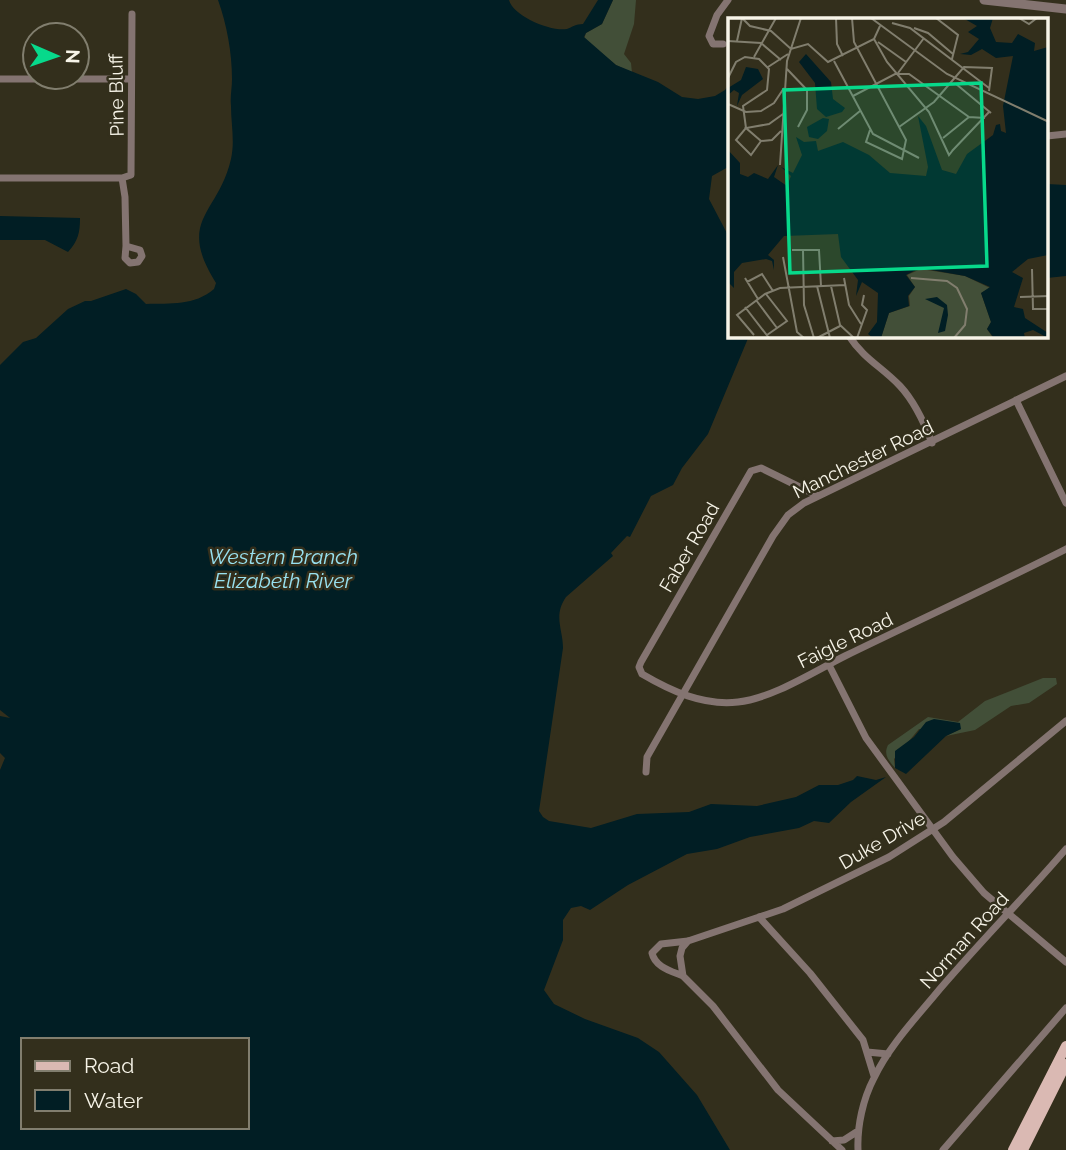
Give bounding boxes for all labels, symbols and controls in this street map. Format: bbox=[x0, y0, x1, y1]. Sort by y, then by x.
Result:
inset map bbox=[728, 18, 1048, 338]
north arrow bbox=[21, 21, 91, 91]
text: N bbox=[62, 49, 84, 64]
street label: Pine Bluff bbox=[104, 52, 128, 137]
street label: Manchester Road bbox=[789, 415, 937, 503]
street label: Faber Road bbox=[655, 498, 723, 596]
water label: Western Branch Elizabeth River bbox=[208, 544, 358, 593]
street label: Faigle Road bbox=[794, 608, 896, 672]
street label: Duke Drive bbox=[835, 807, 929, 873]
street label: Norman Road bbox=[915, 887, 1013, 993]
legend bbox=[21, 1038, 248, 1129]
text: Road bbox=[84, 1053, 134, 1078]
text: Water bbox=[84, 1088, 143, 1113]

